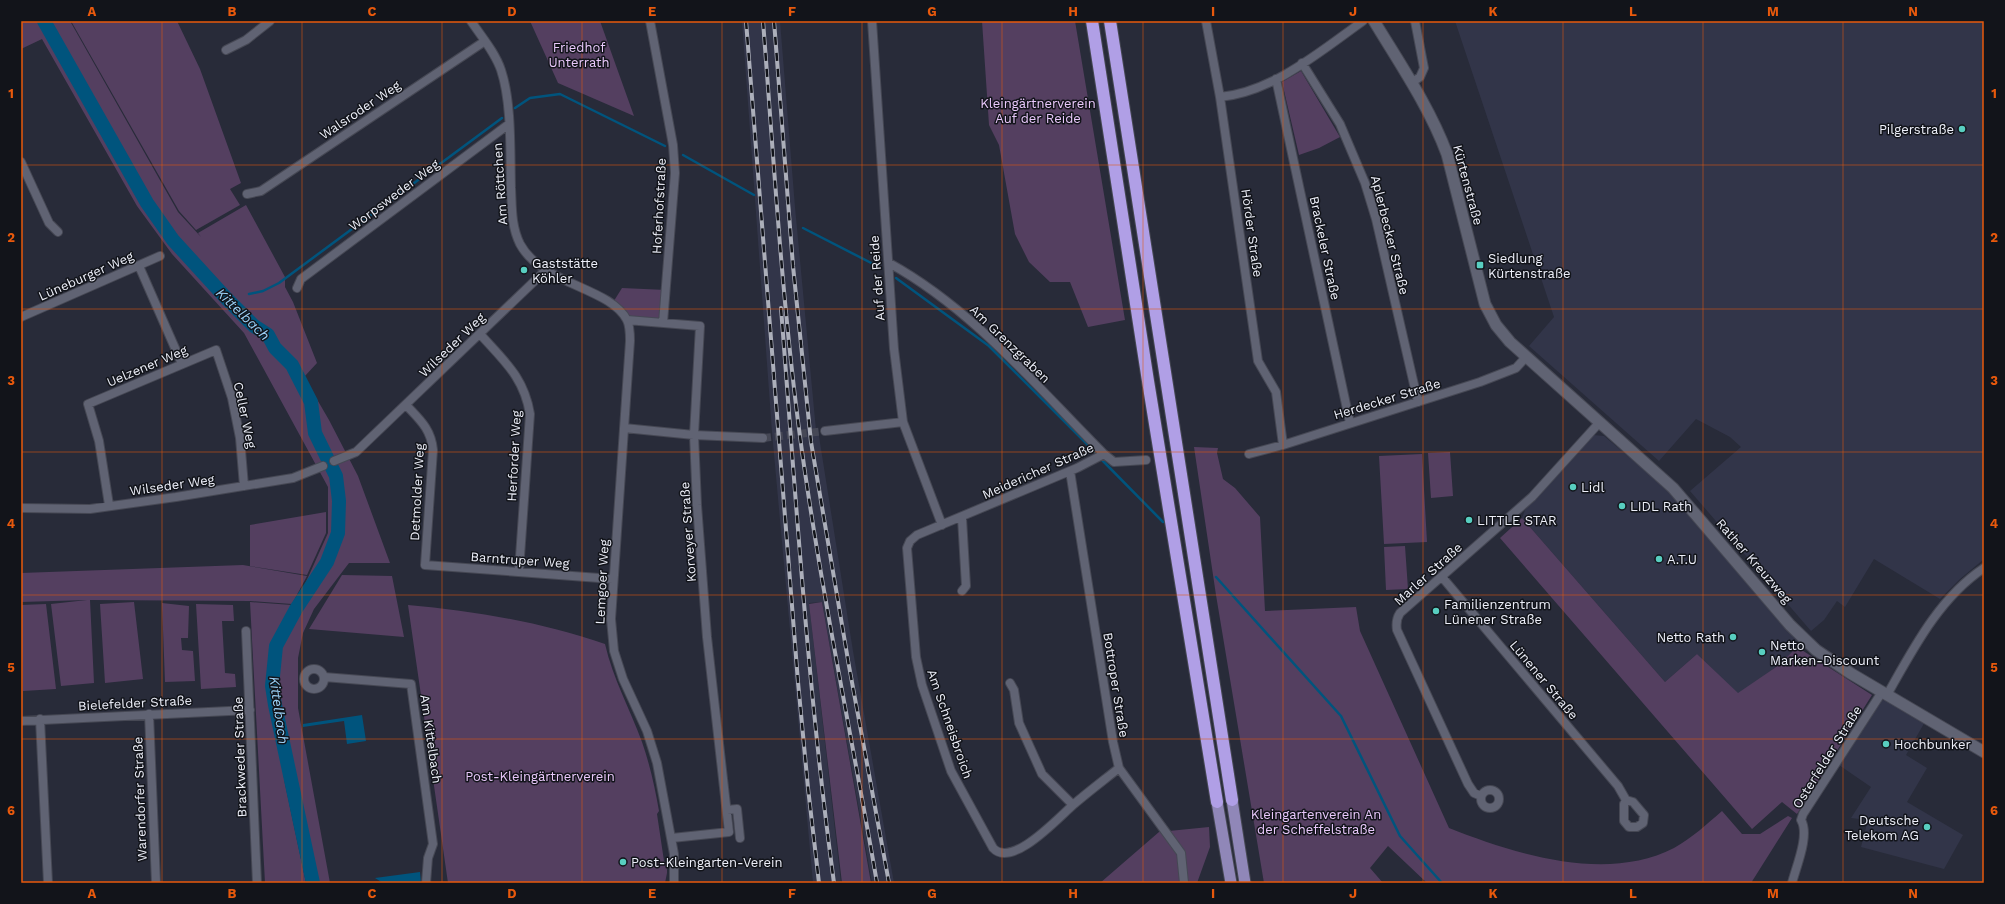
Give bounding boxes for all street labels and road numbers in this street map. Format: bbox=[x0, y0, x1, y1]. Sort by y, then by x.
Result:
street label: Walsroder Weg bbox=[317, 77, 403, 143]
street label: Am Röttchen bbox=[490, 142, 510, 226]
street label: Kürtenstraße bbox=[1450, 143, 1486, 227]
street label: Worpsweder Weg bbox=[346, 156, 442, 234]
street label: Hoferhofstraße bbox=[649, 158, 669, 254]
street label: Aplerbecker Straße bbox=[1368, 174, 1412, 296]
street label: Hörder Straße bbox=[1238, 188, 1266, 278]
street label: Brackeler Straße bbox=[1307, 195, 1343, 301]
street label: Auf der Reide bbox=[867, 235, 887, 321]
street label: Lüneburger Weg bbox=[36, 248, 136, 304]
street label: Am Grenzgraben bbox=[967, 302, 1053, 386]
street label: Wilseder Weg bbox=[416, 310, 488, 380]
street label: Uelzener Weg bbox=[104, 342, 190, 390]
street label: Herdecker Straße bbox=[1332, 376, 1442, 422]
street label: Celler Weg bbox=[231, 380, 259, 450]
street label: Herforder Weg bbox=[504, 410, 524, 502]
street label: Meidericher Straße bbox=[980, 440, 1096, 502]
street label: Detmolder Weg bbox=[407, 443, 427, 541]
street label: Wilseder Weg bbox=[129, 472, 215, 498]
street label: Korveyer Straße bbox=[677, 481, 699, 583]
street label: Rather Kreuzweg bbox=[1713, 516, 1795, 606]
street label: Lemgoer Weg bbox=[592, 539, 612, 625]
street label: Marler Straße bbox=[1391, 540, 1465, 608]
street label: Barntruper Weg bbox=[470, 549, 570, 571]
street label: Bottroper Straße bbox=[1100, 631, 1132, 739]
street label: Lünener Straße bbox=[1507, 638, 1581, 722]
street label: Am Schneisbroich bbox=[924, 667, 976, 781]
street label: Bielefelder Straße bbox=[78, 693, 192, 713]
street label: Am Kittelbach bbox=[417, 694, 445, 784]
street label: Brackweder Straße bbox=[230, 696, 250, 818]
street label: Osterfelder Straße bbox=[1789, 703, 1865, 811]
street label: Warendorfer Straße bbox=[130, 736, 150, 862]

